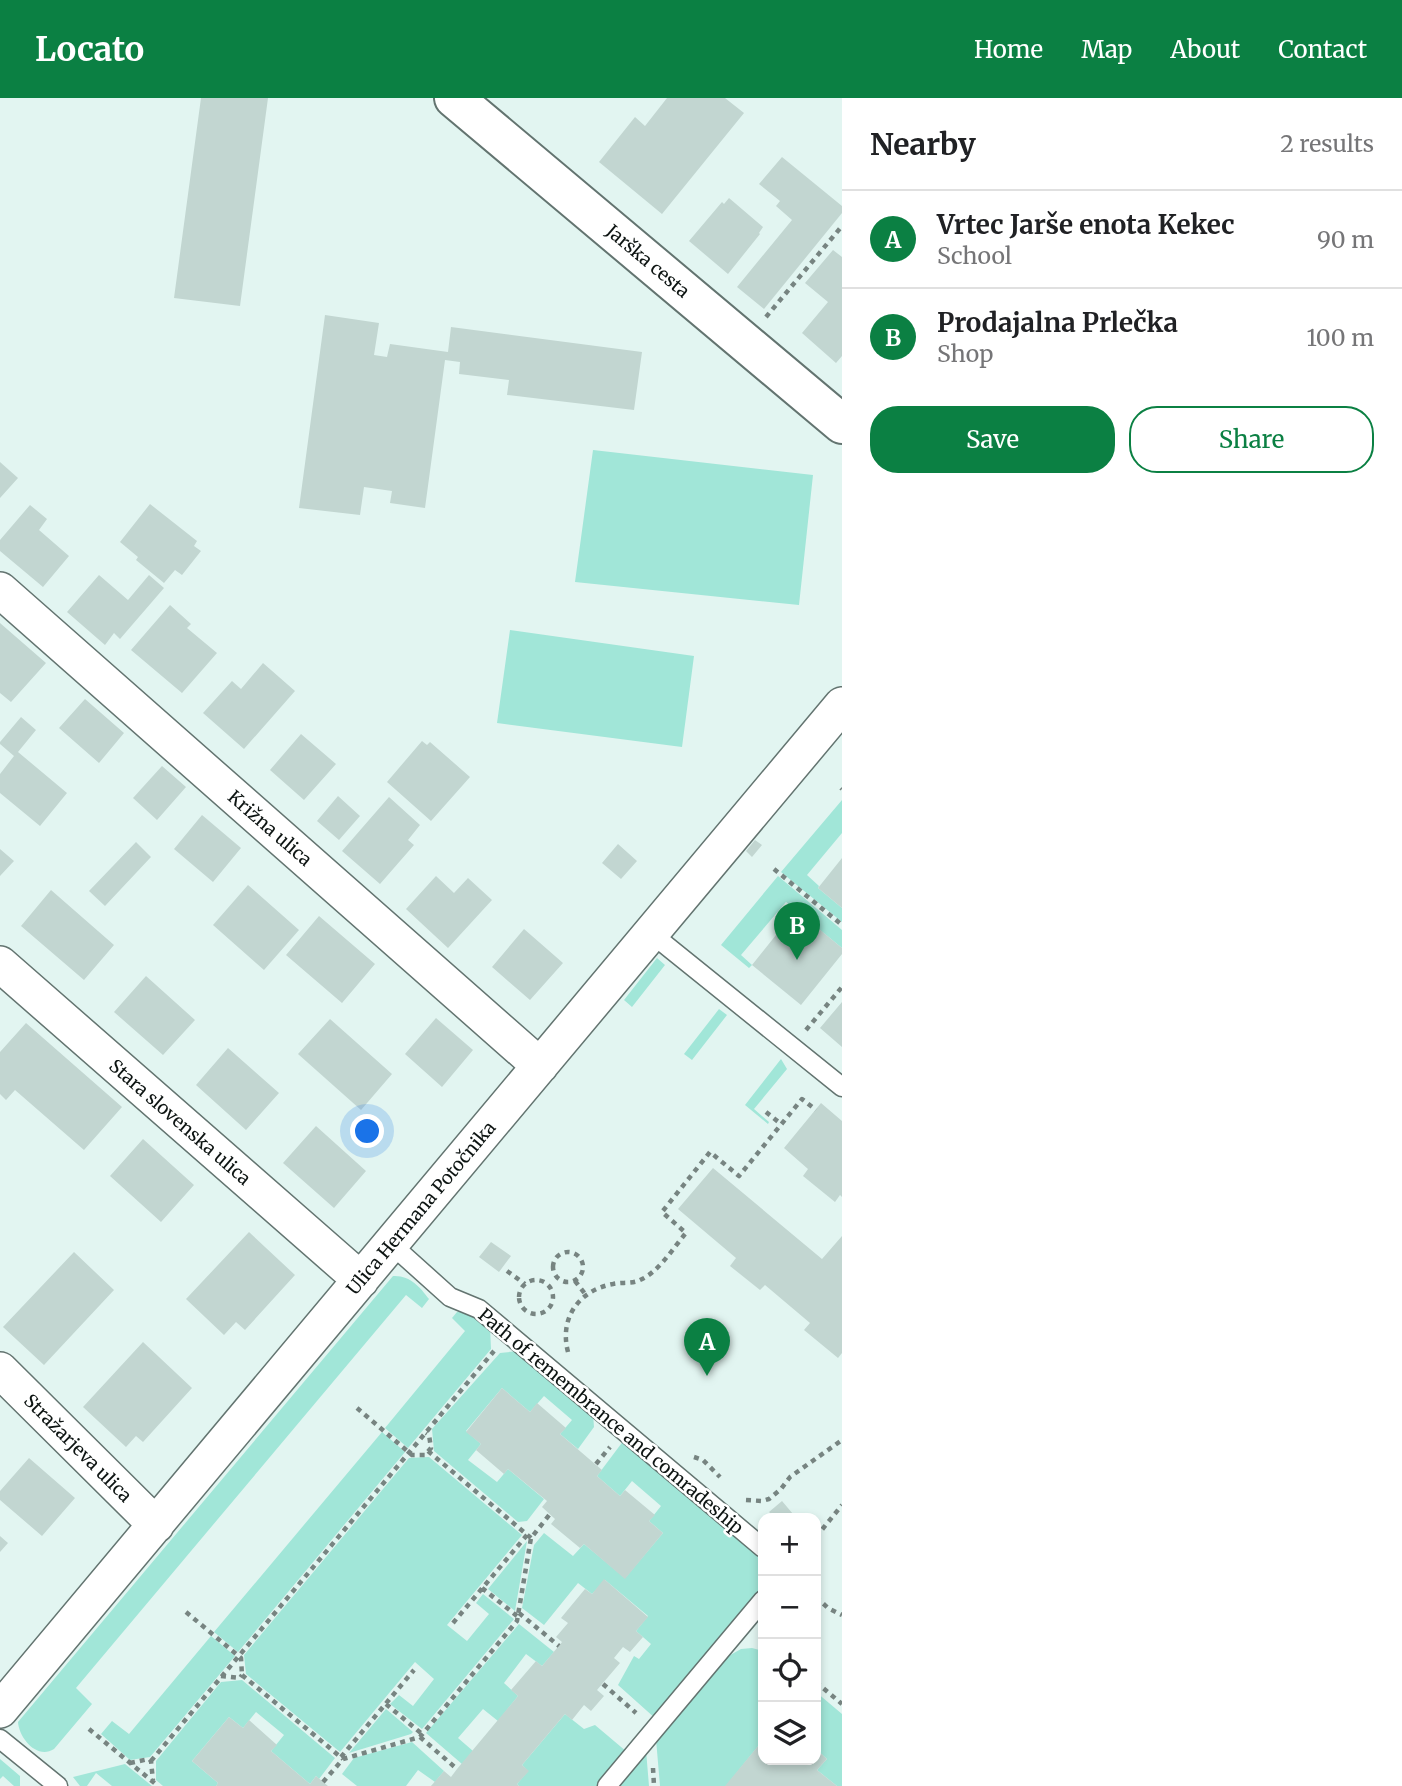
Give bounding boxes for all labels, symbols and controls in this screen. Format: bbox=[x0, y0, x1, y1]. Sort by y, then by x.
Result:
text: Locato bbox=[35, 29, 144, 70]
text: Home bbox=[974, 34, 1043, 65]
text: Map bbox=[1081, 34, 1132, 65]
text: About bbox=[1170, 34, 1240, 65]
text: Contact bbox=[1278, 34, 1367, 65]
text: Nearby bbox=[870, 125, 976, 163]
text: 2 results bbox=[1280, 129, 1374, 158]
text: Vrtec Jarše enota Kekec bbox=[937, 208, 1234, 241]
street label: Jarška cesta bbox=[601, 219, 695, 303]
text: A bbox=[885, 225, 901, 254]
text: 90 m bbox=[1317, 225, 1374, 254]
text: School bbox=[937, 241, 1012, 270]
text: Prodajalna Prlečka bbox=[937, 306, 1178, 339]
text: B bbox=[885, 323, 901, 352]
text: 100 m bbox=[1306, 323, 1374, 352]
text: Shop bbox=[937, 339, 993, 368]
button: Save bbox=[870, 406, 1115, 473]
button: Share bbox=[1129, 406, 1374, 473]
street label: Križna ulica bbox=[223, 785, 317, 871]
pin: B bbox=[774, 902, 820, 960]
street label: Stara slovenska ulica bbox=[104, 1054, 256, 1190]
your location bbox=[350, 1114, 384, 1148]
street label: Ulica Hermana Potočnika bbox=[342, 1116, 501, 1300]
street label: Path of remembrance and comradeship bbox=[474, 1303, 748, 1539]
pin: A bbox=[684, 1318, 730, 1376]
street label: Stražarjeva ulica bbox=[19, 1389, 137, 1507]
map controls bbox=[758, 1513, 821, 1765]
button: + bbox=[758, 1513, 821, 1576]
button: − bbox=[758, 1576, 821, 1639]
button: locate bbox=[758, 1639, 821, 1702]
button: layers bbox=[758, 1702, 821, 1765]

